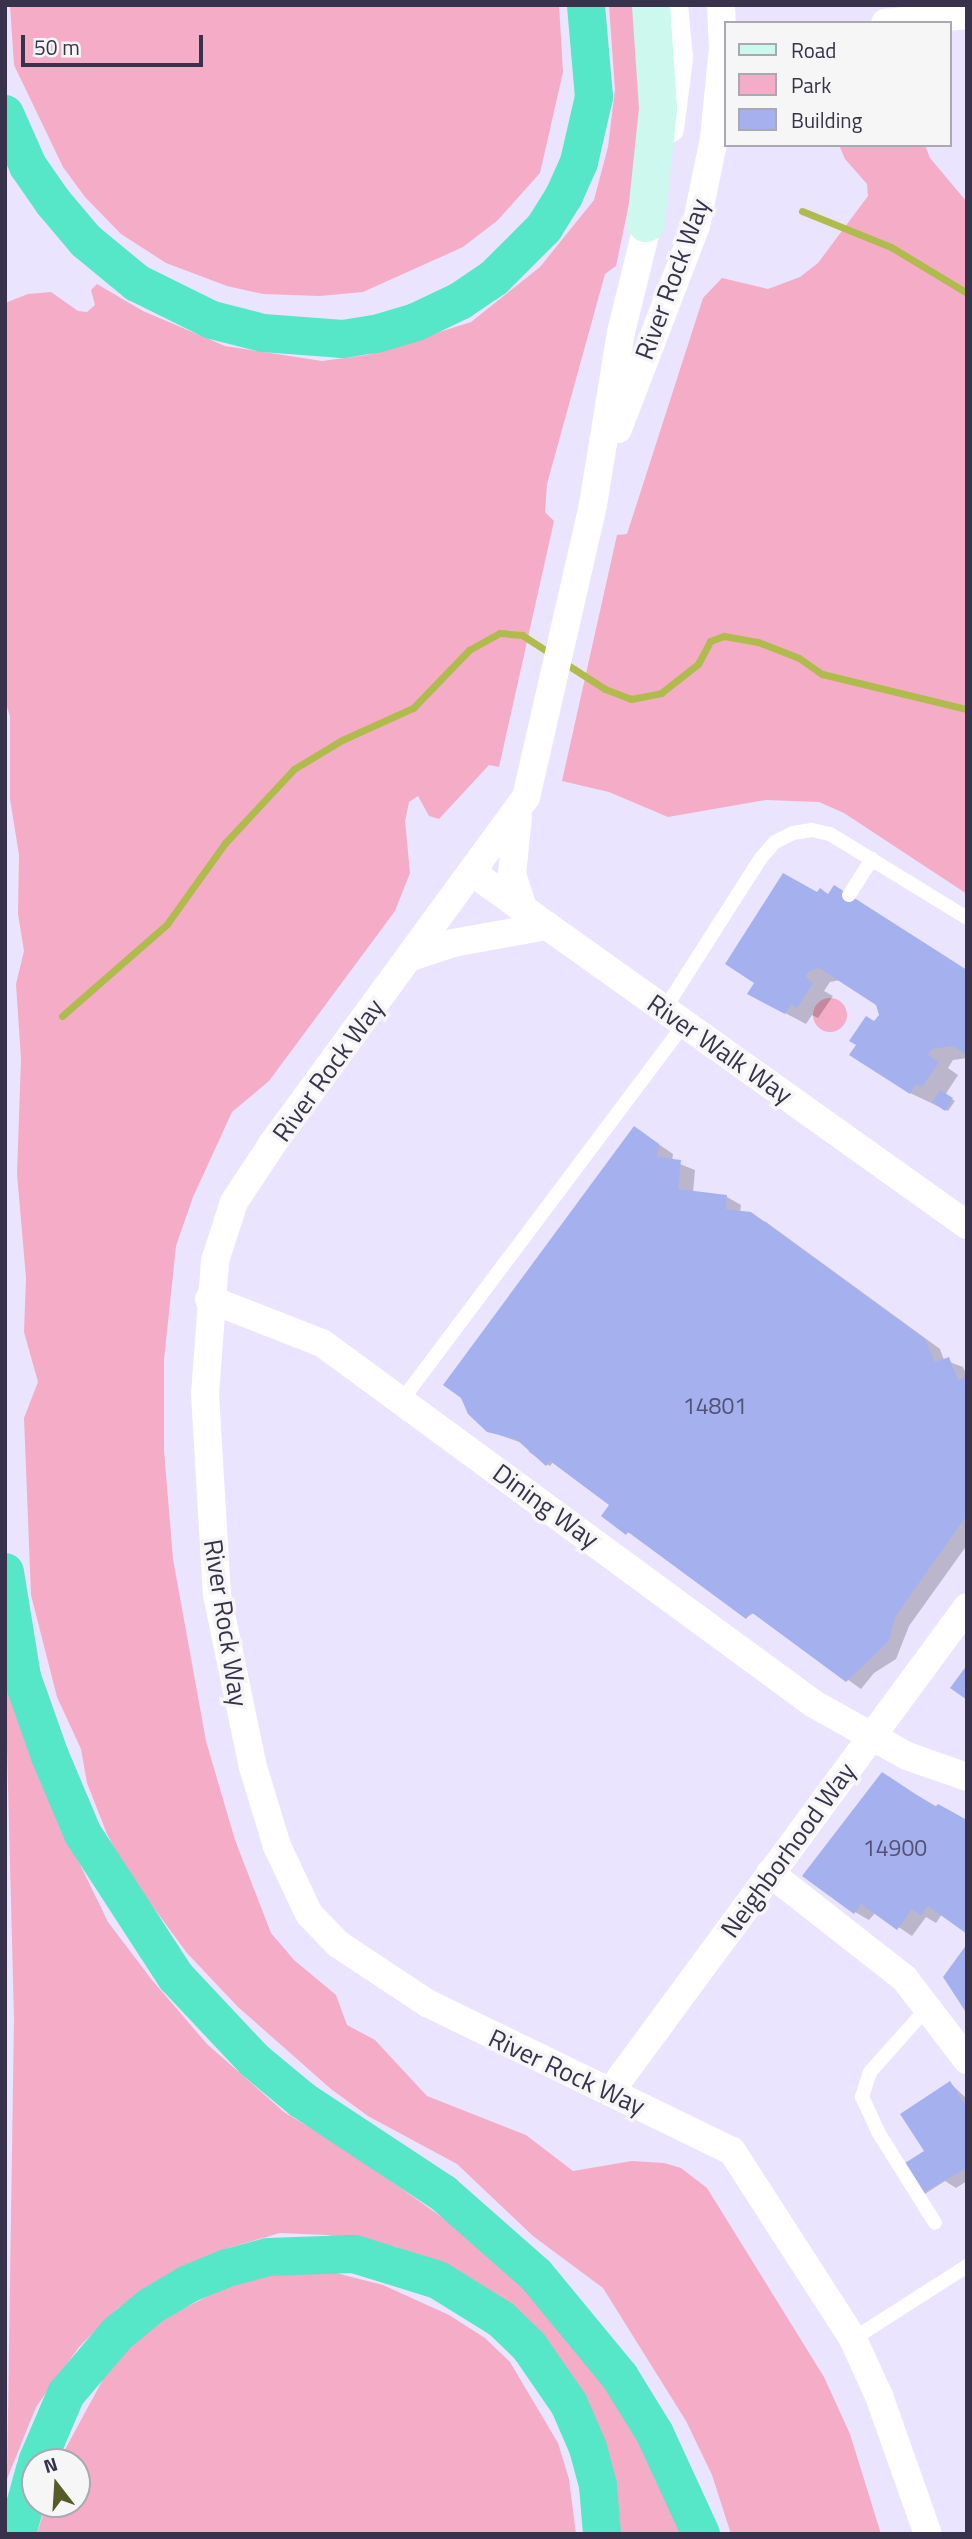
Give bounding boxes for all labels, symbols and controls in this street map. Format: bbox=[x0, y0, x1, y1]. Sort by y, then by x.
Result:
scale bar bbox=[24, 21, 206, 65]
legend bbox=[724, 21, 951, 147]
text: 50 m bbox=[34, 31, 80, 63]
text: Road bbox=[791, 34, 836, 66]
text: Park bbox=[791, 69, 831, 101]
text: Building bbox=[791, 104, 862, 136]
street label: River Rock Way bbox=[628, 194, 716, 364]
street label: River Walk Way bbox=[642, 988, 798, 1110]
street label: River Rock Way bbox=[266, 992, 390, 1148]
house number: 14801 bbox=[683, 1392, 747, 1420]
street label: Dining Way bbox=[487, 1457, 605, 1555]
street label: River Rock Way bbox=[197, 1537, 255, 1709]
street label: Neighborhood Way bbox=[714, 1756, 862, 1944]
house number: 14900 bbox=[863, 1834, 927, 1862]
street label: River Rock Way bbox=[484, 2022, 650, 2122]
north arrow bbox=[21, 2448, 91, 2518]
text: N bbox=[40, 2449, 61, 2480]

